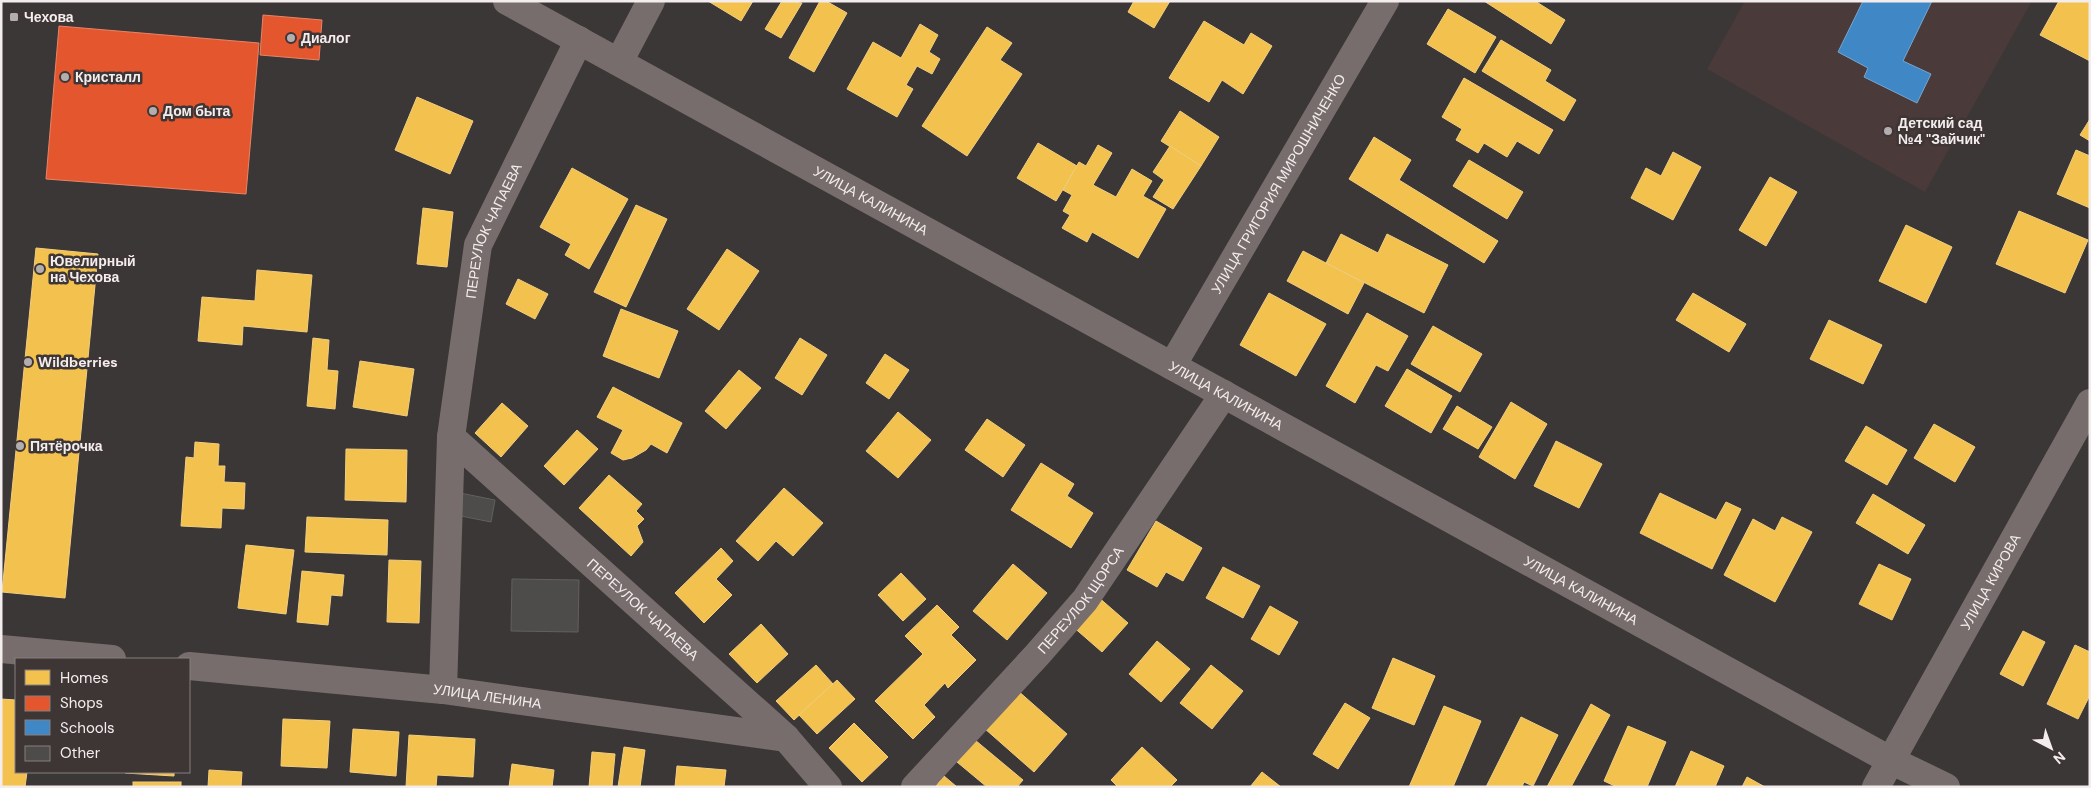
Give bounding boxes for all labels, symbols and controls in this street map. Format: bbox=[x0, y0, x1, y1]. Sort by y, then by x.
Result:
place label: Чехова bbox=[24, 8, 74, 26]
marker: Чехова bbox=[8, 11, 20, 23]
place label: Диалог bbox=[301, 29, 351, 47]
marker: Диалог bbox=[285, 32, 297, 44]
place label: Кристалл bbox=[75, 68, 141, 86]
marker: Кристалл bbox=[59, 71, 71, 83]
street label: УЛИЦА ГРИГОРИЯ МИРОШНИЧЕНКО bbox=[1207, 71, 1350, 297]
place label: Дом быта bbox=[163, 102, 231, 120]
marker: Дом быта bbox=[147, 105, 159, 117]
place label: Детский сад №4 "Зайчик" bbox=[1898, 114, 1985, 148]
marker: Детский сад №4 "Зайчик" bbox=[1882, 125, 1894, 137]
street label: ПЕРЕУЛОК ЧАПАЕВА bbox=[462, 160, 526, 300]
street label: УЛИЦА КАЛИНИНА bbox=[810, 162, 932, 240]
place label: Ювелирный на Чехова bbox=[50, 252, 136, 286]
marker: Ювелирный на Чехова bbox=[34, 263, 46, 275]
place label: Wildberries bbox=[38, 353, 118, 371]
marker: Wildberries bbox=[22, 356, 34, 368]
street label: УЛИЦА КАЛИНИНА bbox=[1165, 357, 1287, 434]
place label: Пятёрочка bbox=[30, 437, 103, 455]
marker: Пятёрочка bbox=[14, 440, 26, 452]
street label: УЛИЦА КИРОВА bbox=[1956, 530, 2025, 633]
street label: ПЕРЕУЛОК ЩОРСА bbox=[1033, 542, 1128, 657]
street label: УЛИЦА КАЛИНИНА bbox=[1521, 552, 1642, 629]
street label: ПЕРЕУЛОК ЧАПАЕВА bbox=[583, 555, 703, 665]
legend bbox=[15, 658, 190, 773]
text: Homes bbox=[60, 668, 109, 688]
street label: УЛИЦА ЛЕНИНА bbox=[432, 680, 543, 713]
text: Shops bbox=[60, 693, 103, 713]
text: Schools bbox=[60, 718, 115, 738]
north arrow bbox=[2026, 723, 2076, 773]
text: Other bbox=[60, 743, 101, 763]
text: N bbox=[2050, 748, 2069, 768]

